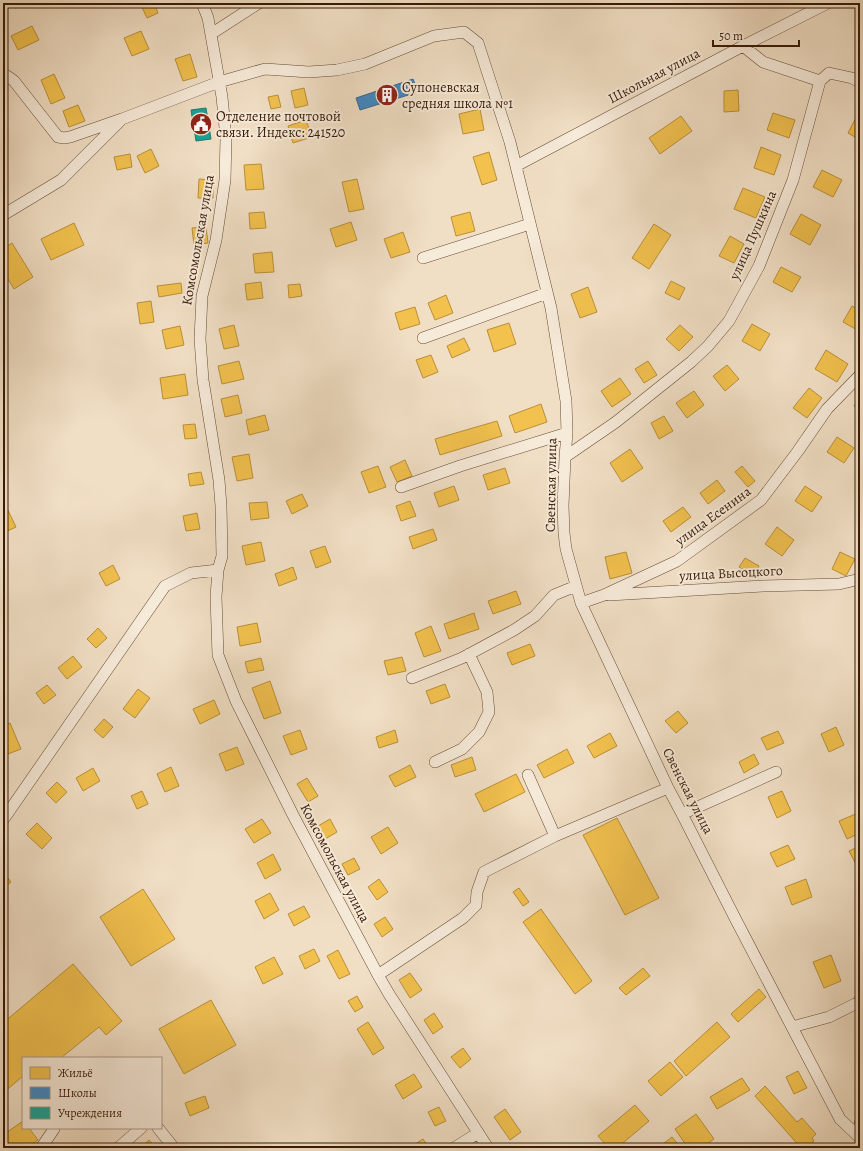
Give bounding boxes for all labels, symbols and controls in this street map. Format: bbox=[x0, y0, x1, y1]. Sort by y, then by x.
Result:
scale bar bbox=[713, 22, 799, 48]
text: 50 m bbox=[719, 28, 743, 44]
street label: Школьная улица bbox=[605, 43, 704, 108]
place label: Супоневская средняя школа №1 bbox=[402, 78, 513, 113]
building icon: Супоневская средняя школа №1 bbox=[374, 82, 400, 108]
place label: Отделение почтовой связи. Индекс: 241520 bbox=[216, 107, 345, 142]
public building icon: Отделение почтовой связи. Индекс: 241520 bbox=[188, 111, 214, 137]
street label: Комсомольская улица bbox=[177, 173, 219, 307]
street label: улица Пушкина bbox=[724, 187, 781, 284]
street label: Свенская улица bbox=[541, 437, 561, 532]
street label: улица Есенина bbox=[670, 482, 755, 551]
street label: улица Высоцкого bbox=[678, 561, 783, 585]
street label: Свенская улица bbox=[658, 745, 718, 838]
street label: Комсомольская улица bbox=[296, 800, 375, 926]
legend bbox=[22, 1057, 162, 1129]
text: Жильё bbox=[58, 1065, 93, 1081]
text: Школы bbox=[58, 1085, 97, 1101]
text: Учреждения bbox=[58, 1105, 122, 1121]

